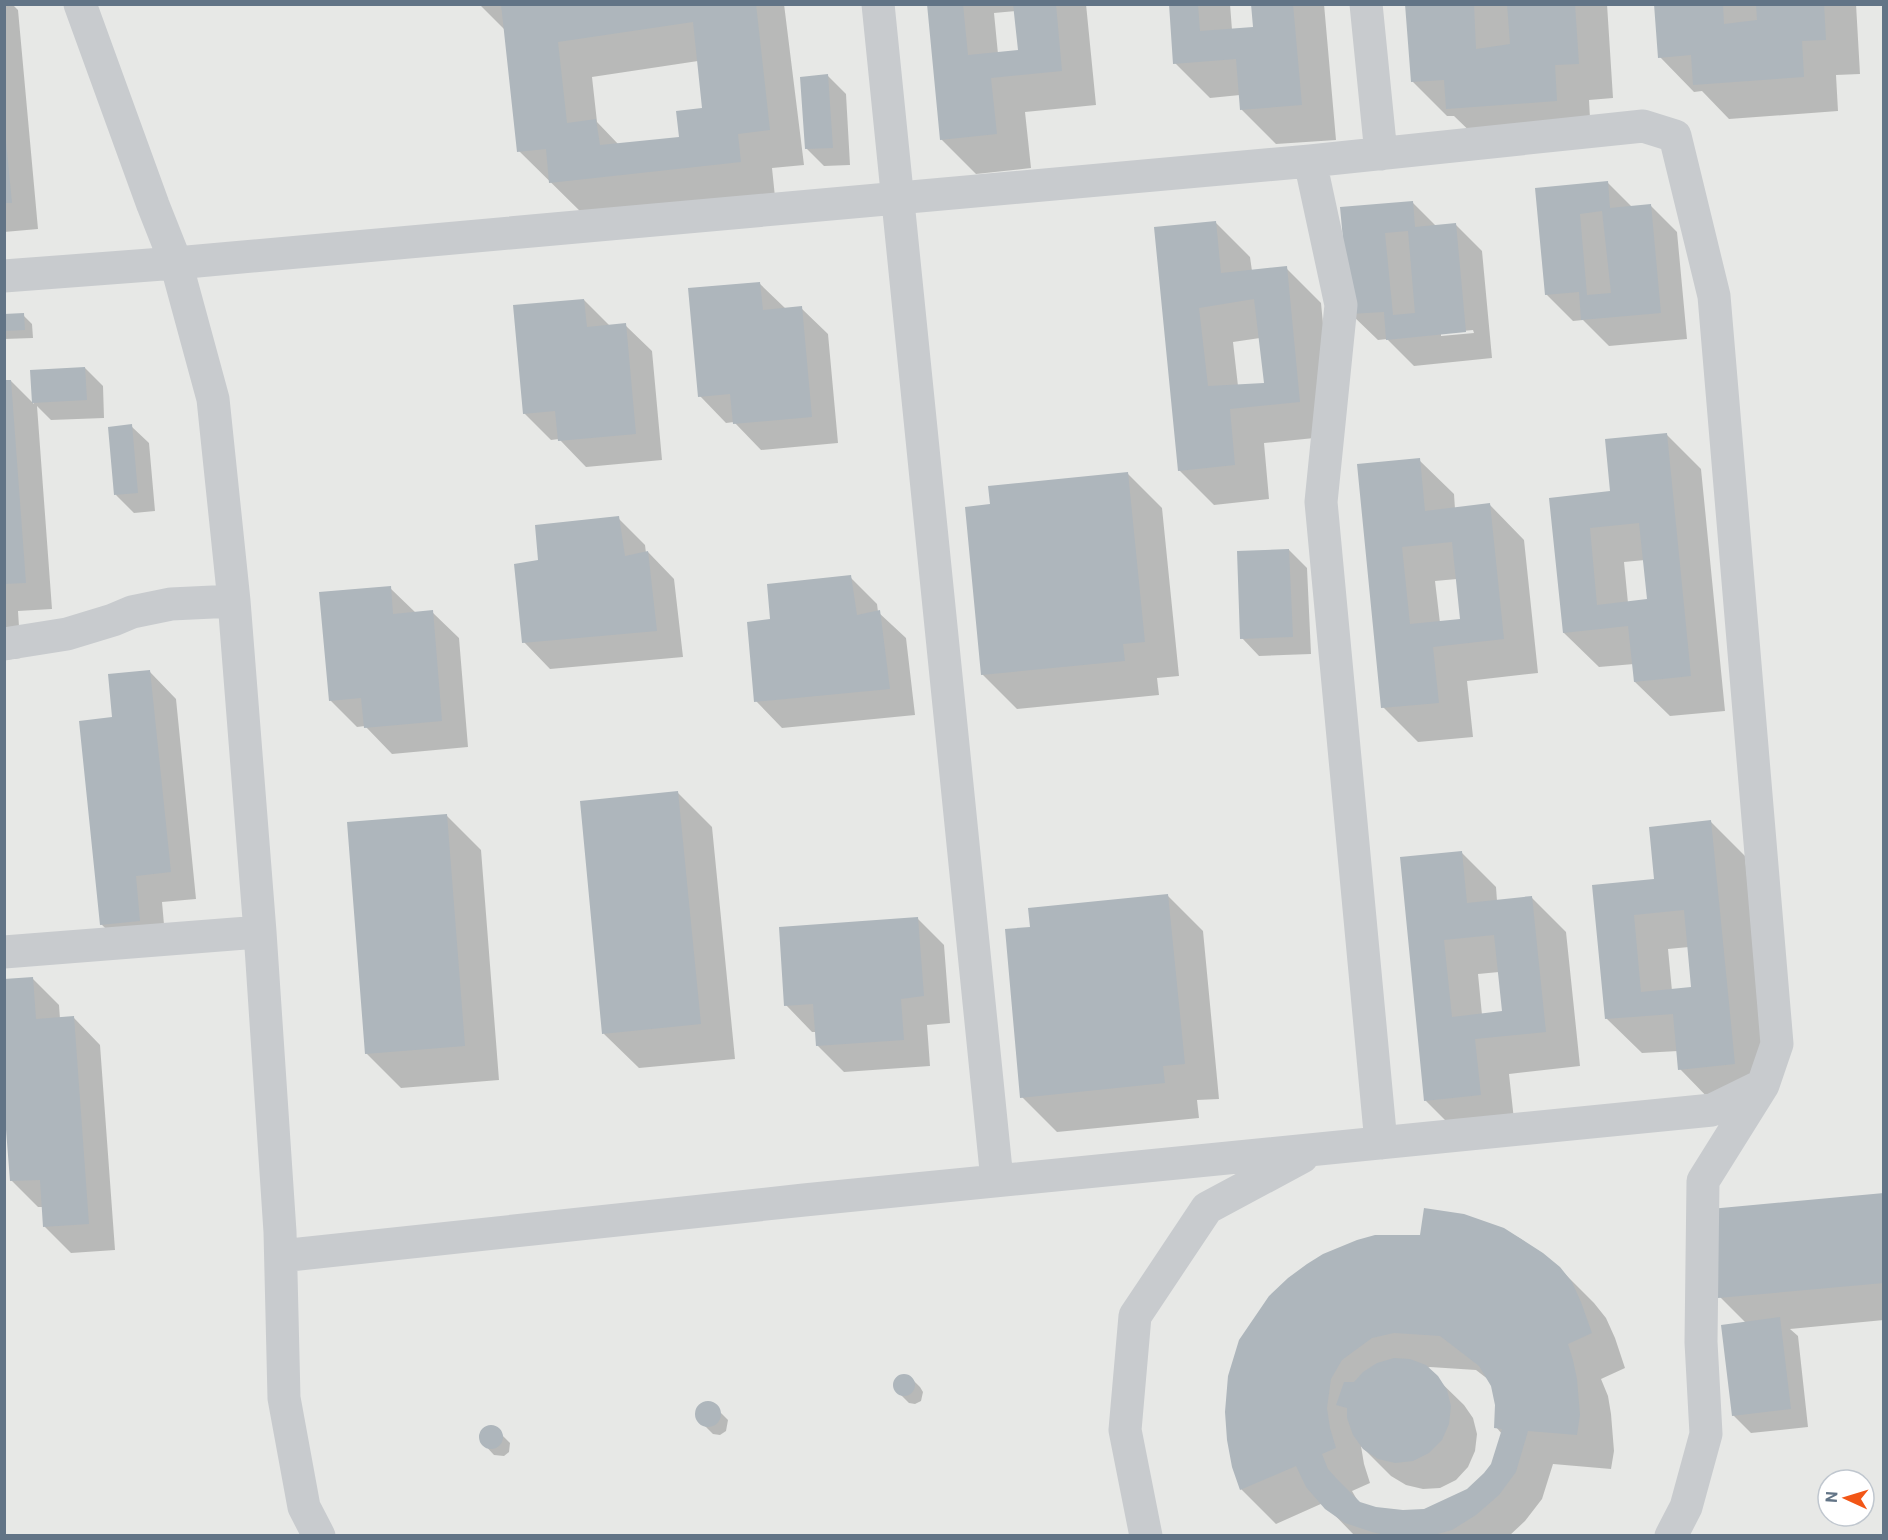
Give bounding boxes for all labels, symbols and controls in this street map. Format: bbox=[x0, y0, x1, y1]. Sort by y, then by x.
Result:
north arrow bbox=[1816, 1468, 1876, 1528]
text: N bbox=[1822, 1491, 1841, 1503]

